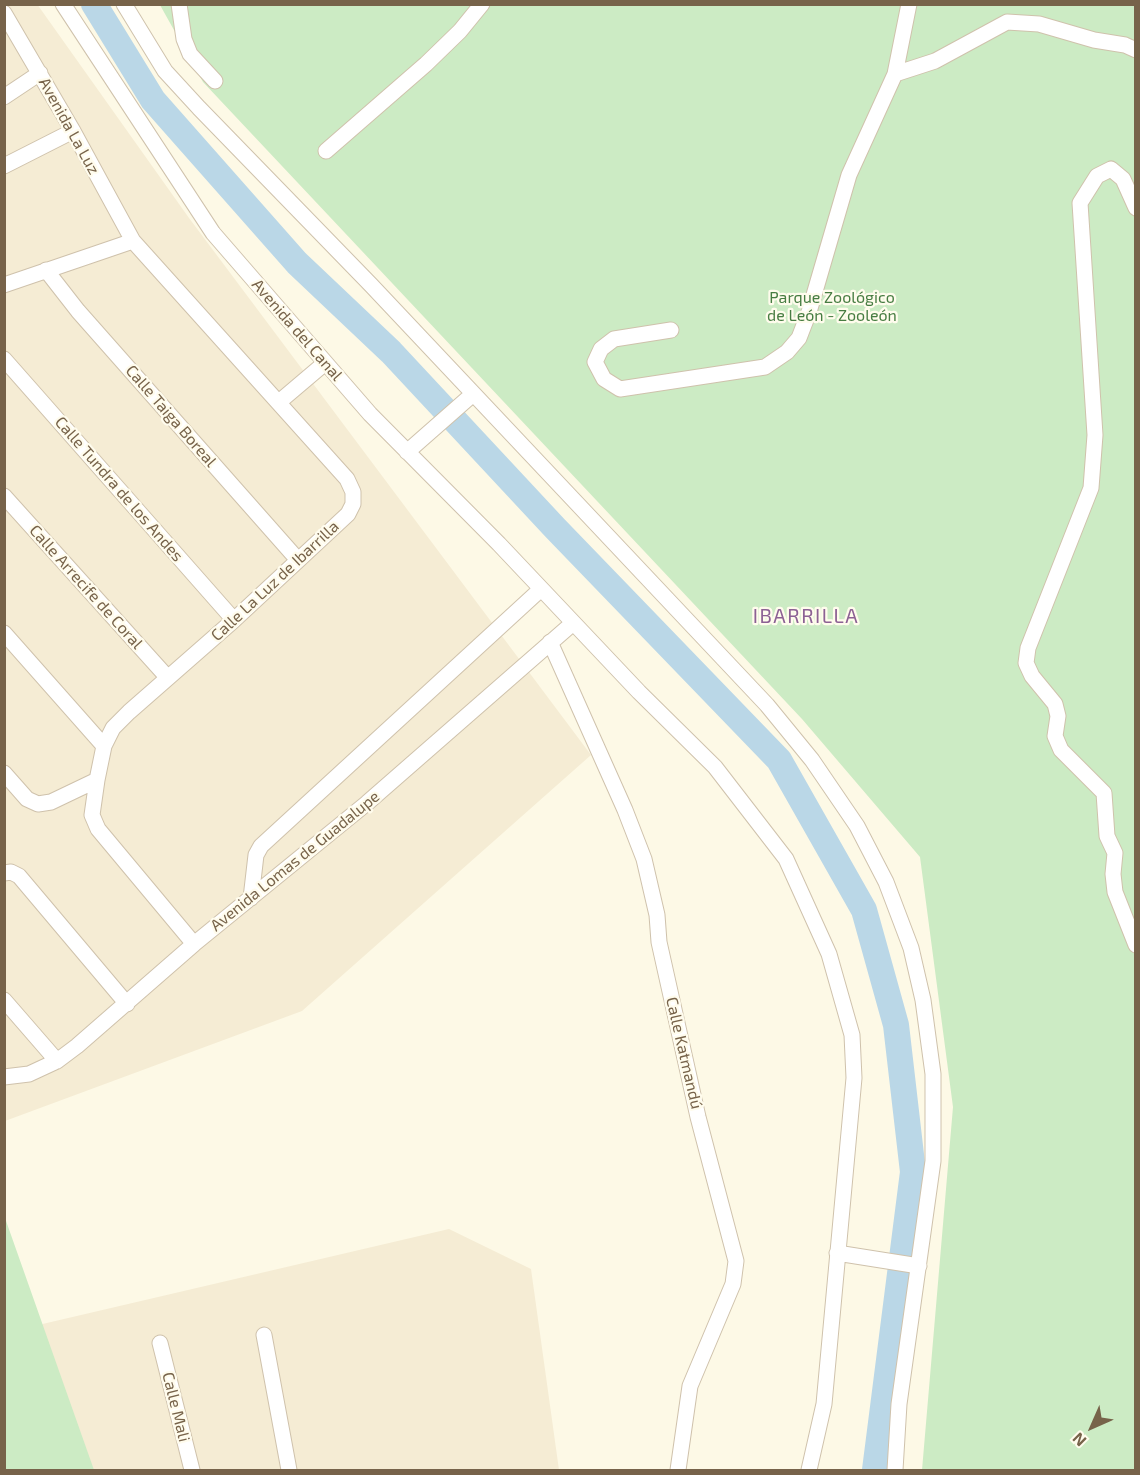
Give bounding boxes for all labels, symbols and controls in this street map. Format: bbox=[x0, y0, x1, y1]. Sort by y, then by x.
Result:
street label: Avenida La Luz bbox=[35, 74, 103, 178]
street label: Avenida del Canal bbox=[248, 275, 346, 385]
park label: Parque Zoológico de León - Zooleón bbox=[767, 288, 897, 326]
street label: Calle Taiga Boreal bbox=[122, 361, 220, 471]
street label: Calle Tundra de los Andes bbox=[51, 413, 187, 565]
street label: Calle La Luz de Ibarrilla bbox=[207, 517, 343, 645]
street label: Calle Arrecife de Coral bbox=[25, 521, 147, 653]
district label: IBARRILLA bbox=[753, 604, 859, 628]
street label: Avenida Lomas de Guadalupe bbox=[207, 787, 383, 935]
street label: Calle Katmandú bbox=[662, 995, 706, 1111]
street label: Calle Mali bbox=[158, 1370, 194, 1444]
north arrow bbox=[1062, 1397, 1122, 1457]
text: N bbox=[1068, 1429, 1090, 1451]

